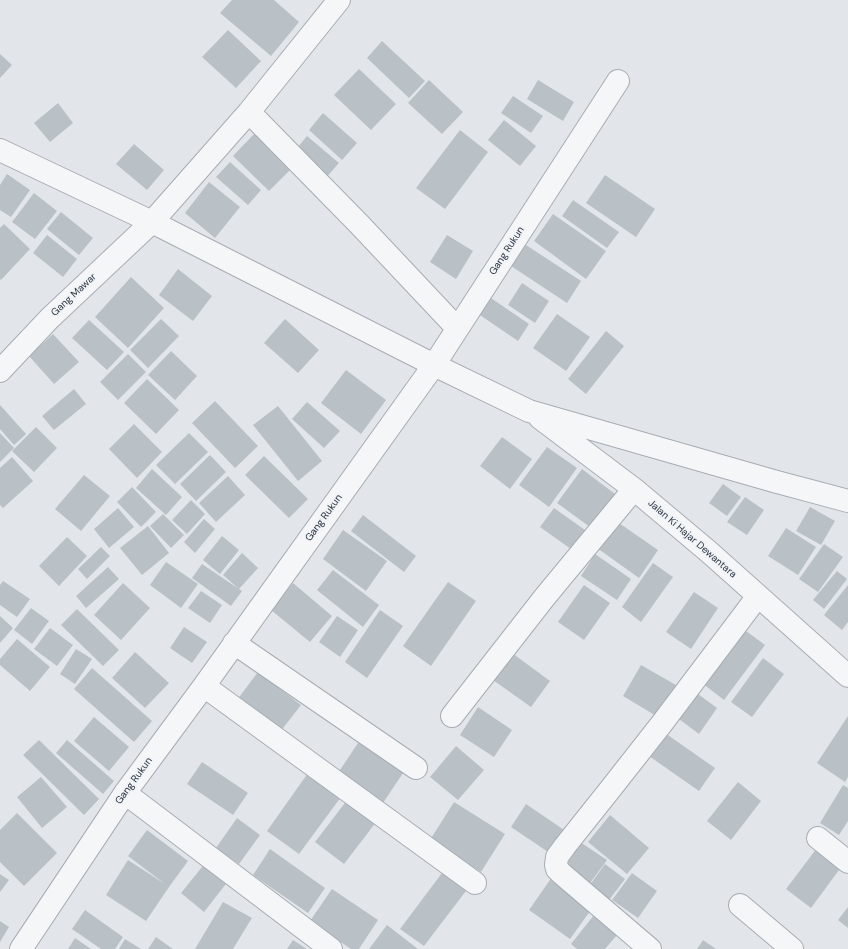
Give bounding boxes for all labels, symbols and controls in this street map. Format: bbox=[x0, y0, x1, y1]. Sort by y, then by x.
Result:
street label: Gang Rukun bbox=[487, 225, 527, 277]
street label: Gang Mawar bbox=[49, 271, 99, 319]
street label: Gang Rukun bbox=[303, 492, 345, 544]
street label: Jalan Ki Hajar Dewantara bbox=[645, 497, 739, 581]
street label: Gang Rukun bbox=[113, 755, 155, 807]

